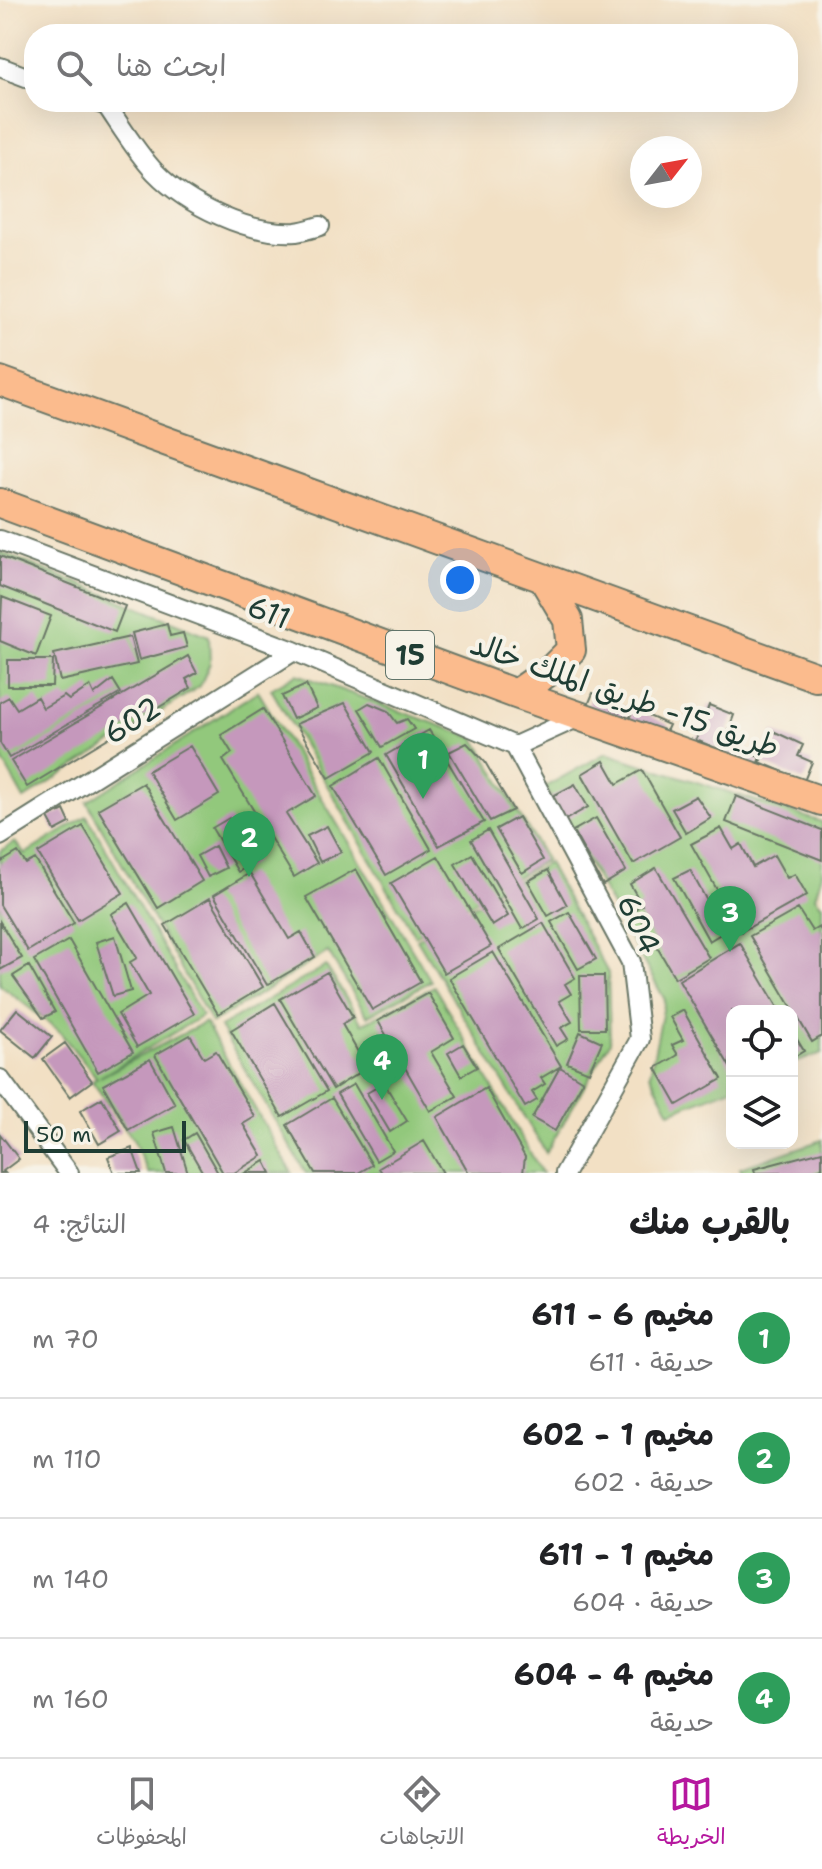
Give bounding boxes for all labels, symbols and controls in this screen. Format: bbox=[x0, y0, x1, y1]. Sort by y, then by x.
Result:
search box bbox=[24, 24, 798, 112]
text: ابحث هنا bbox=[116, 45, 227, 86]
icon: search bbox=[52, 46, 96, 90]
north arrow bbox=[630, 136, 702, 208]
your location bbox=[440, 560, 480, 600]
street label: 611 bbox=[242, 585, 296, 639]
street label: طريق 15- طريق الملك خالد bbox=[465, 623, 785, 767]
road number: 15 bbox=[386, 631, 434, 679]
street label: 602 bbox=[96, 687, 168, 753]
pin: 1 bbox=[397, 733, 449, 799]
pin: 2 bbox=[223, 811, 275, 877]
pin: 3 bbox=[704, 886, 756, 952]
street label: 604 bbox=[607, 888, 671, 960]
map controls bbox=[726, 1005, 798, 1149]
button: locate bbox=[726, 1005, 798, 1077]
pin: 4 bbox=[356, 1034, 408, 1100]
button: layers bbox=[726, 1077, 798, 1149]
scale bar bbox=[24, 1117, 186, 1153]
text: 50 m bbox=[36, 1120, 91, 1149]
text: بالقرب منك bbox=[629, 1199, 790, 1245]
text: النتائج: 4 bbox=[32, 1206, 126, 1241]
text: مخيم 6 - 611 bbox=[532, 1294, 714, 1335]
text: 70 m bbox=[32, 1321, 99, 1356]
text: 1 bbox=[758, 1321, 770, 1356]
text: حديقة · 611 bbox=[588, 1344, 714, 1379]
text: مخيم 1 - 602 bbox=[522, 1414, 714, 1455]
text: 110 m bbox=[32, 1441, 102, 1476]
text: 2 bbox=[755, 1441, 773, 1476]
text: حديقة · 602 bbox=[573, 1464, 714, 1499]
text: مخيم 1 - 611 bbox=[539, 1534, 714, 1575]
text: 140 m bbox=[32, 1561, 109, 1596]
text: 3 bbox=[755, 1561, 773, 1596]
text: حديقة · 604 bbox=[572, 1584, 714, 1619]
text: مخيم 4 - 604 bbox=[514, 1654, 714, 1695]
text: 160 m bbox=[32, 1681, 109, 1716]
text: 4 bbox=[755, 1681, 773, 1716]
text: حديقة bbox=[650, 1704, 714, 1739]
tab: المحفوظات bbox=[96, 1772, 187, 1856]
tab: الاتجاهات bbox=[380, 1772, 464, 1856]
tab: الخريطة bbox=[657, 1772, 726, 1856]

